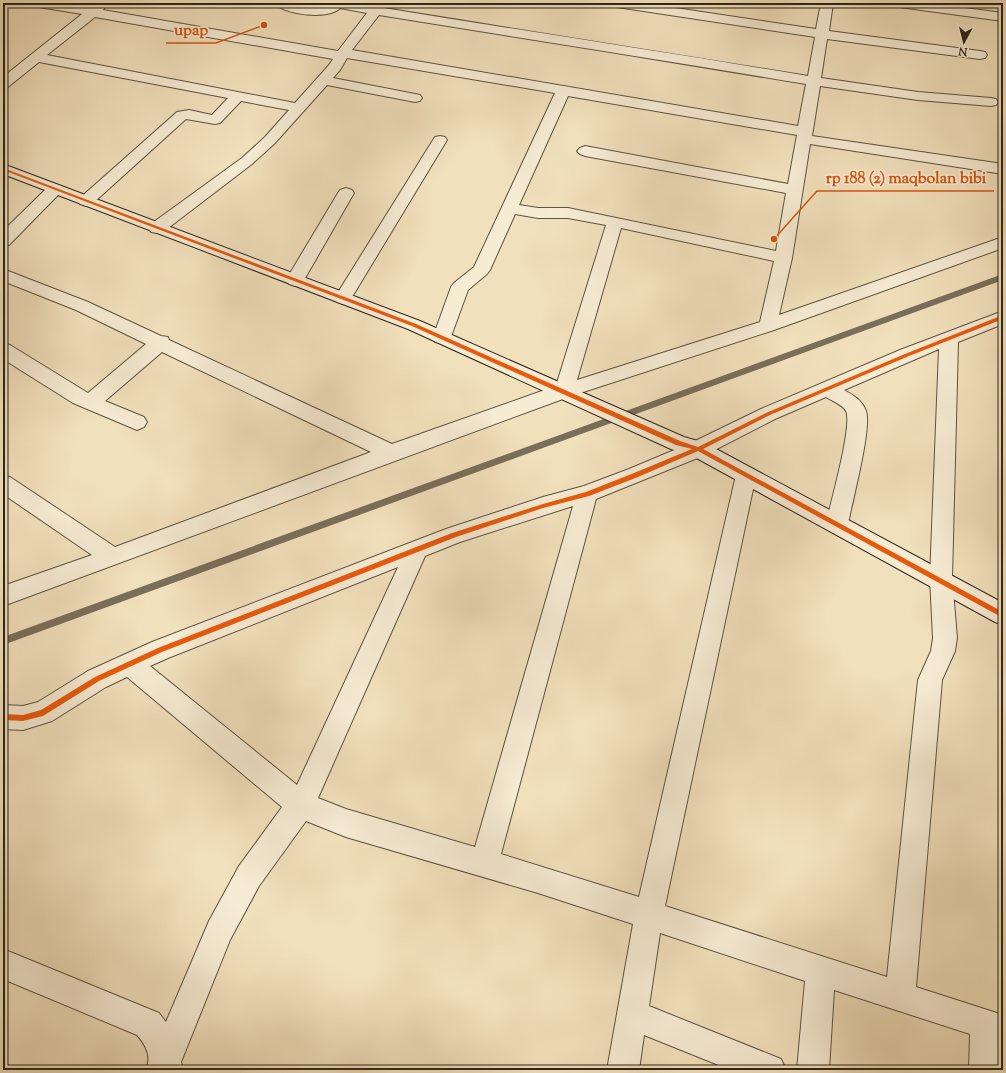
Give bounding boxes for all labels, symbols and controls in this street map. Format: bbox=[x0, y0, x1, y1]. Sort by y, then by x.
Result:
callout: upap bbox=[166, 15, 216, 43]
text: upap bbox=[174, 20, 208, 43]
north arrow bbox=[944, 22, 984, 62]
text: N bbox=[957, 42, 969, 60]
callout: rp 188 (2) maqbolan bibi bbox=[817, 163, 994, 191]
text: rp 188 (2) maqbolan bibi bbox=[826, 168, 987, 191]

